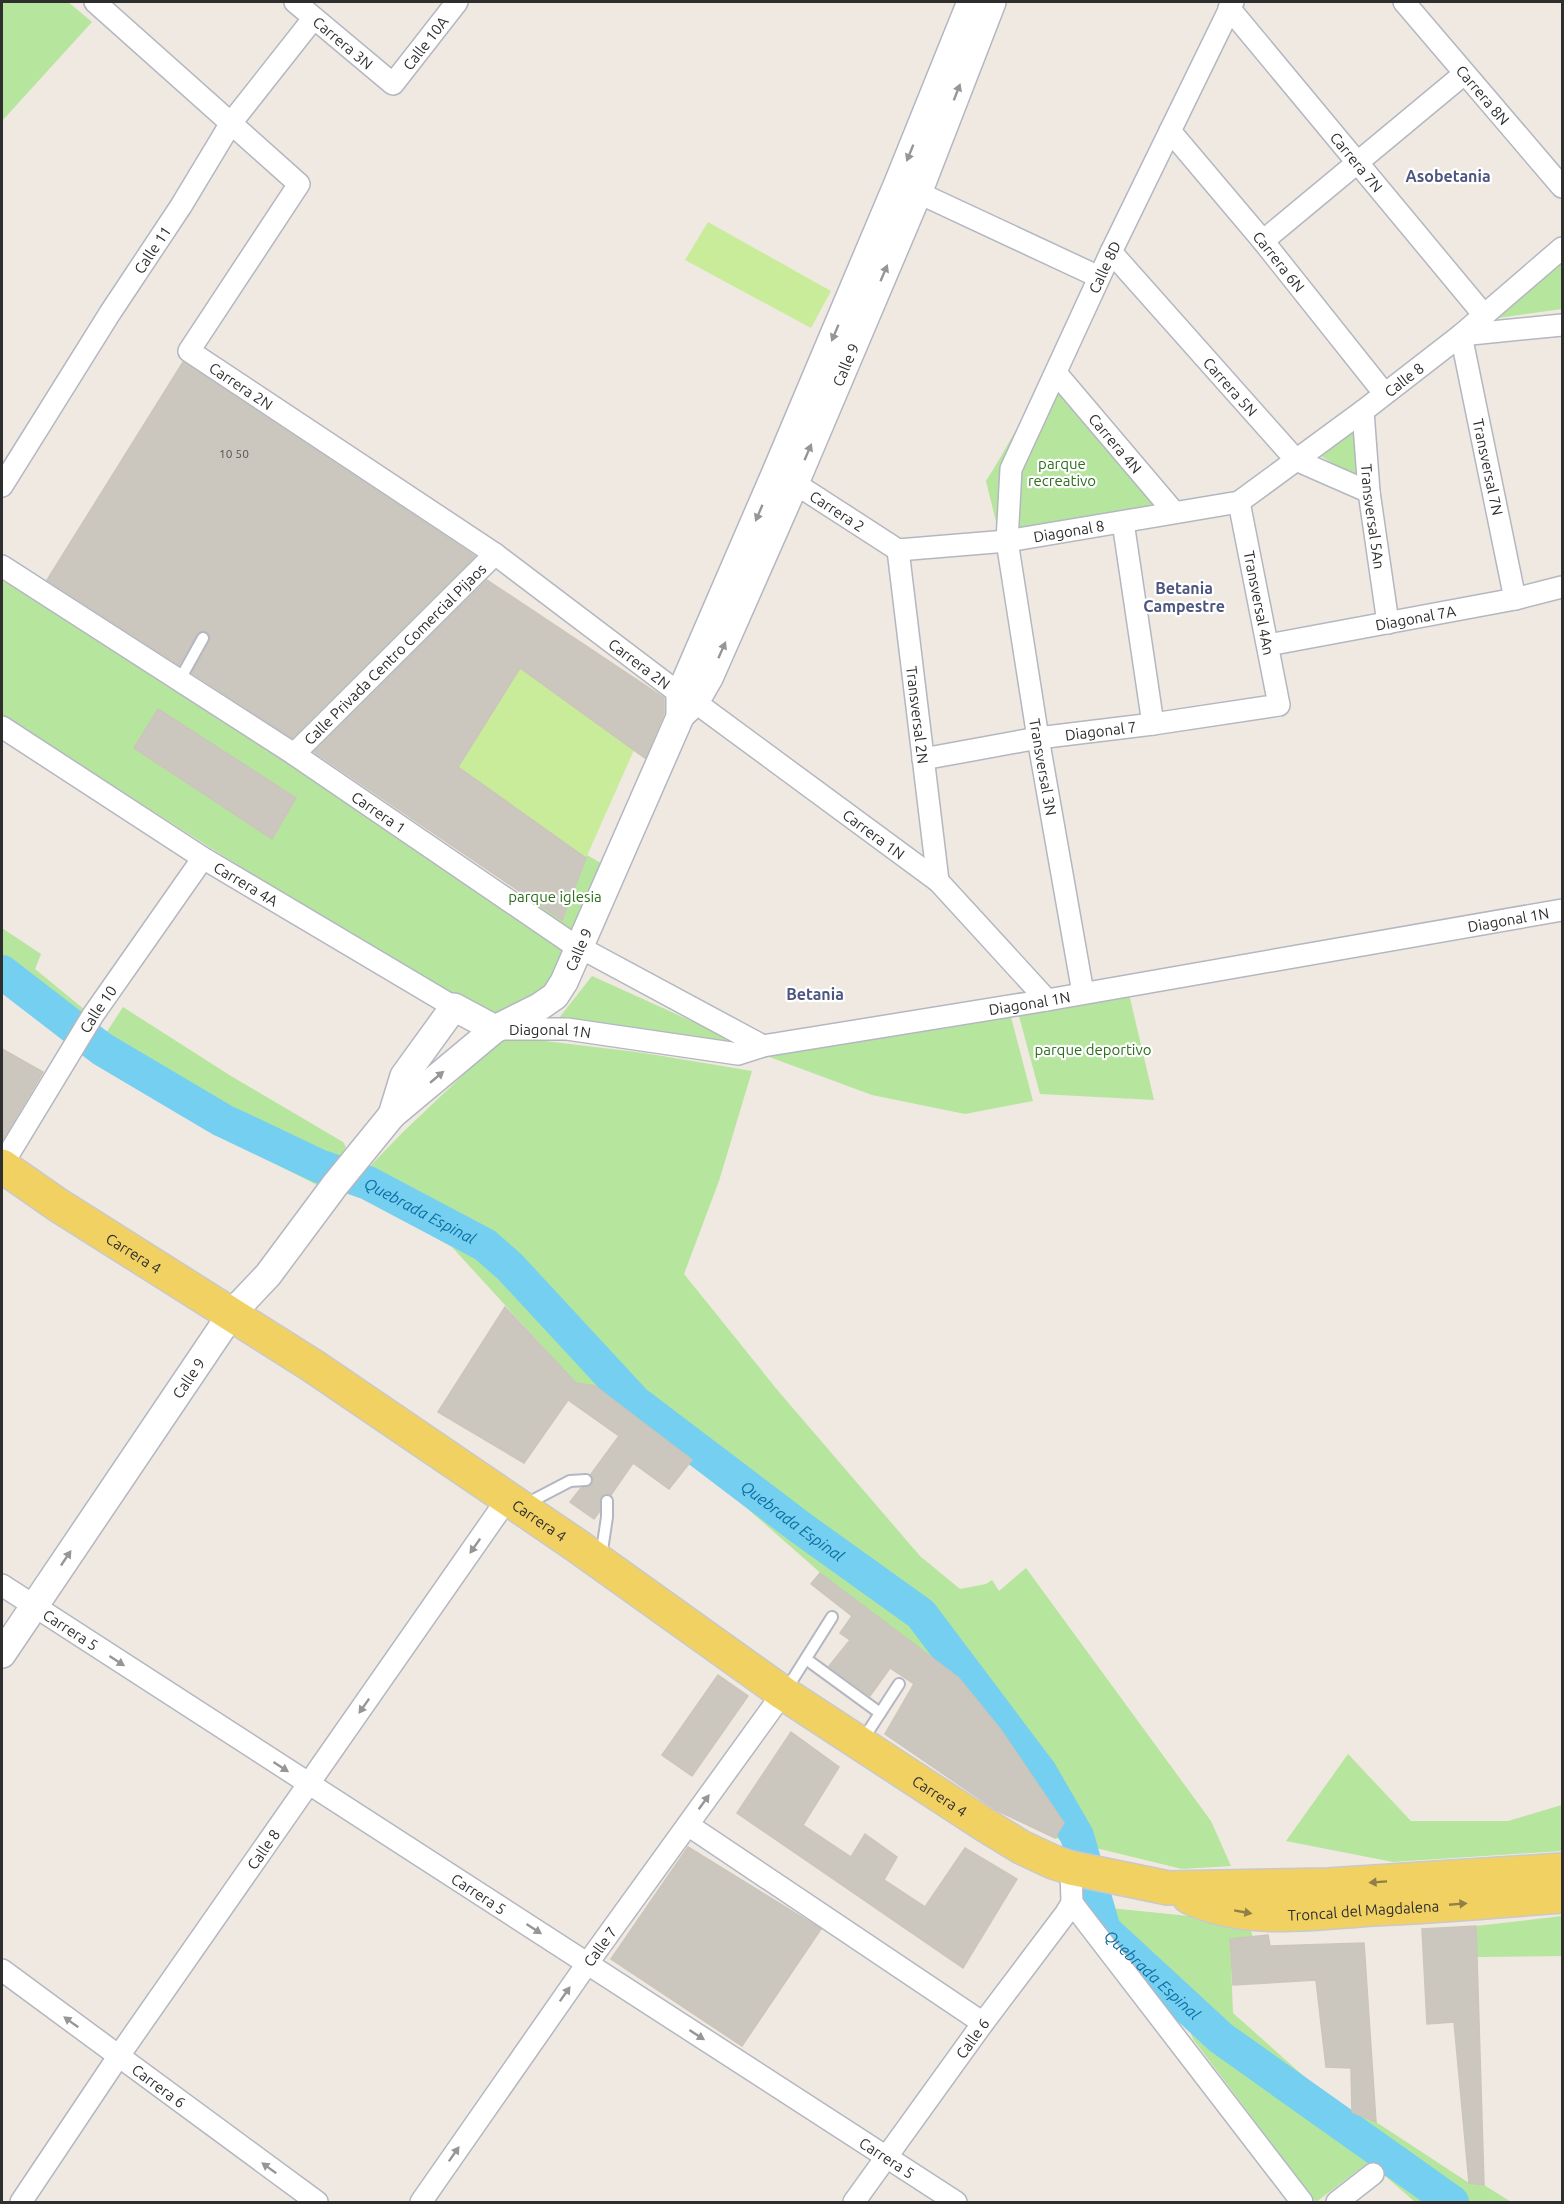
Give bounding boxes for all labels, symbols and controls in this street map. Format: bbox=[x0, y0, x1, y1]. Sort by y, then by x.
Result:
street label: Calle 10A bbox=[399, 12, 451, 73]
street label: Carrera 3N bbox=[310, 13, 377, 72]
street label: Carrera 8N bbox=[1453, 62, 1513, 128]
one-way arrow bbox=[953, 83, 962, 101]
street label: Carrera 7N bbox=[1327, 128, 1387, 195]
one-way arrow bbox=[905, 144, 914, 162]
district label: Asobetania bbox=[1405, 167, 1491, 185]
street label: Calle 11 bbox=[130, 223, 174, 277]
street label: Carrera 6N bbox=[1250, 228, 1308, 295]
street label: Calle 8D bbox=[1085, 238, 1124, 296]
one-way arrow bbox=[879, 263, 889, 281]
one-way arrow bbox=[830, 324, 839, 342]
street label: Calle 9 bbox=[829, 341, 862, 389]
street label: Carrera 5N bbox=[1200, 354, 1261, 419]
street label: Carrera 2N bbox=[206, 358, 276, 413]
street label: Calle 8 bbox=[1381, 359, 1427, 400]
street label: Carrera 4N bbox=[1086, 410, 1146, 476]
street label: Transversal 7N bbox=[1469, 417, 1507, 517]
one-way arrow bbox=[803, 443, 813, 461]
house number: 10 50 bbox=[219, 447, 249, 460]
park label: parque recreativo bbox=[1028, 455, 1096, 489]
street label: Transversal 5An bbox=[1358, 463, 1389, 570]
street label: Carrera 2 bbox=[807, 487, 868, 535]
one-way arrow bbox=[754, 504, 764, 522]
street label: Diagonal 8 bbox=[1032, 516, 1105, 545]
street label: Transversal 4An bbox=[1241, 549, 1277, 657]
street label: Calle Privada Centro Comercial Pijaos bbox=[300, 560, 489, 748]
district label: Betania Campestre bbox=[1143, 579, 1225, 615]
street label: Diagonal 7A bbox=[1374, 602, 1457, 633]
street label: Carrera 2N bbox=[606, 635, 674, 692]
one-way arrow bbox=[717, 641, 727, 659]
street label: Transversal 2N bbox=[904, 665, 932, 765]
street label: Transversal 3N bbox=[1026, 717, 1060, 817]
street label: Diagonal 7 bbox=[1064, 718, 1137, 743]
street label: Carrera 1 bbox=[348, 787, 409, 836]
street label: Carrera 1N bbox=[840, 806, 908, 862]
street label: Carrera 4A bbox=[211, 858, 281, 909]
park label: parque iglesia bbox=[508, 888, 602, 905]
street label: Diagonal 1N bbox=[1466, 904, 1550, 935]
street label: Calle 9 bbox=[561, 926, 595, 974]
street label: Calle 10 bbox=[76, 982, 120, 1036]
district label: Betania bbox=[786, 985, 844, 1003]
street label: Diagonal 1N bbox=[988, 988, 1071, 1018]
street label: Diagonal 1N bbox=[509, 1021, 592, 1041]
park label: parque deportivo bbox=[1034, 1041, 1152, 1058]
one-way arrow bbox=[429, 1071, 445, 1084]
water label: Quebrada Espinal bbox=[361, 1174, 480, 1248]
street label: Carrera 4 bbox=[103, 1229, 165, 1277]
street label: Calle 9 bbox=[169, 1355, 208, 1401]
water label: Quebrada Espinal bbox=[737, 1477, 848, 1565]
street label: Carrera 4 bbox=[509, 1496, 570, 1545]
one-way arrow bbox=[469, 1538, 481, 1554]
one-way arrow bbox=[60, 1551, 72, 1567]
street label: Carrera 5 bbox=[40, 1606, 101, 1653]
one-way arrow bbox=[109, 1656, 126, 1667]
one-way arrow bbox=[358, 1698, 370, 1714]
one-way arrow bbox=[273, 1761, 289, 1772]
street label: Carrera 4 bbox=[909, 1772, 971, 1820]
one-way arrow bbox=[698, 1795, 710, 1811]
street label: Calle 8 bbox=[243, 1826, 283, 1872]
street label: Carrera 5 bbox=[448, 1870, 510, 1917]
one-way arrow bbox=[1369, 1877, 1388, 1886]
street label: Troncal del Magdalena bbox=[1287, 1897, 1440, 1923]
one-way arrow bbox=[1449, 1899, 1468, 1909]
one-way arrow bbox=[1233, 1908, 1252, 1917]
street label: Calle 7 bbox=[580, 1923, 620, 1970]
one-way arrow bbox=[525, 1924, 542, 1935]
water label: Quebrada Espinal bbox=[1100, 1926, 1204, 2024]
one-way arrow bbox=[559, 1987, 571, 2003]
street label: Calle 6 bbox=[952, 2015, 992, 2061]
one-way arrow bbox=[64, 2016, 80, 2028]
one-way arrow bbox=[689, 2030, 705, 2041]
street label: Carrera 6 bbox=[129, 2060, 189, 2111]
street label: Carrera 5 bbox=[856, 2133, 918, 2181]
one-way arrow bbox=[448, 2147, 460, 2163]
one-way arrow bbox=[262, 2162, 278, 2174]

